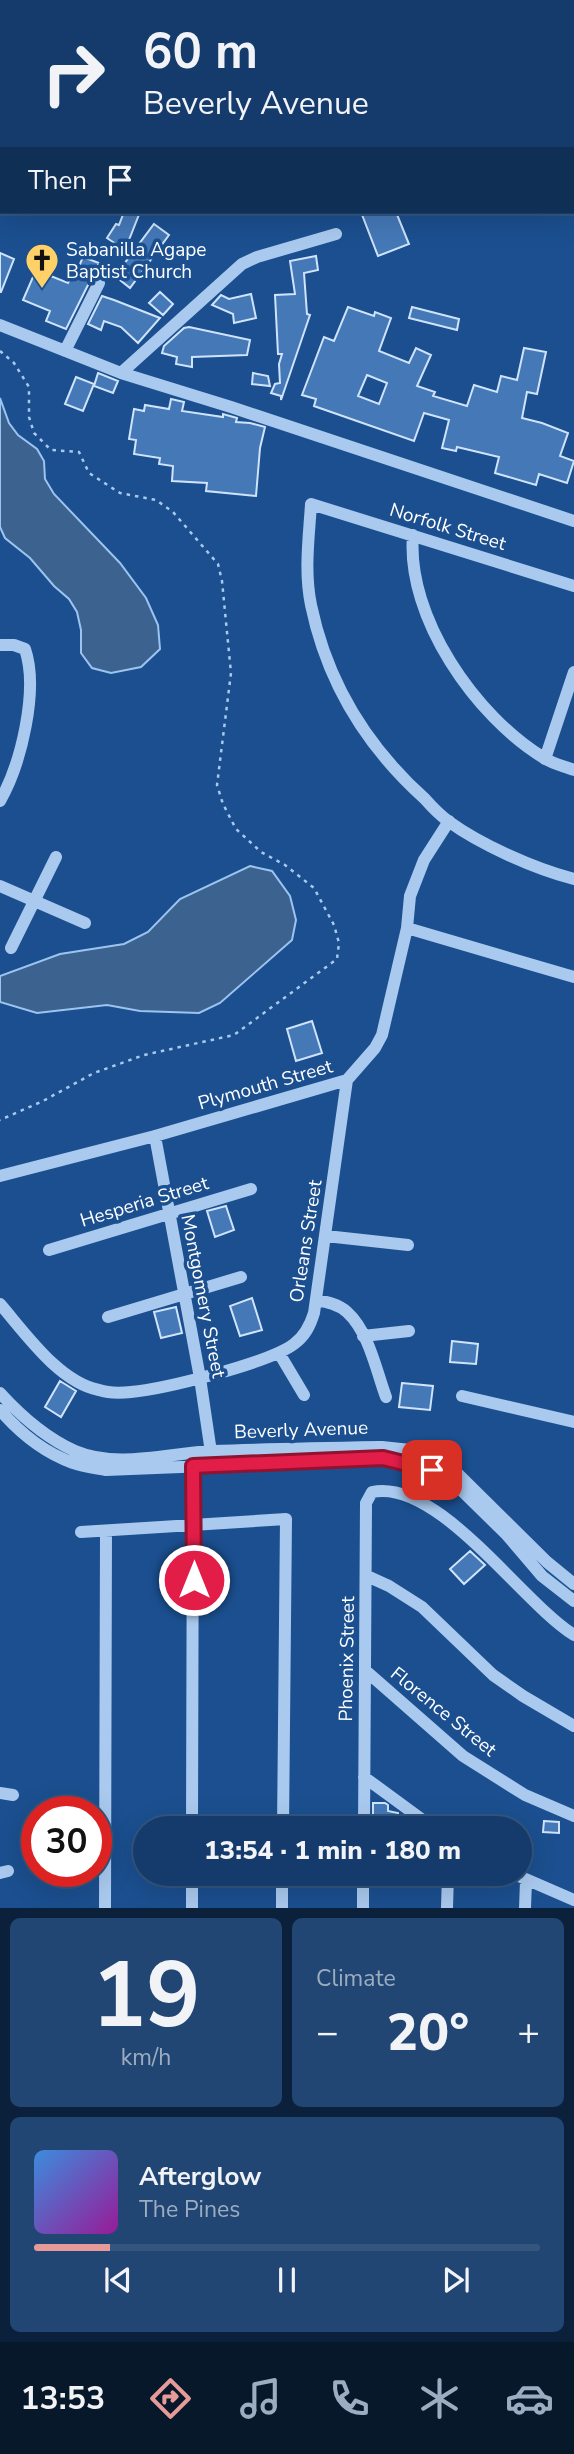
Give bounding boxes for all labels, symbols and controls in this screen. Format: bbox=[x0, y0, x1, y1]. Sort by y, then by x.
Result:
text: 60 m bbox=[143, 18, 258, 85]
icon: right bbox=[28, 28, 119, 119]
text: Beverly Avenue bbox=[143, 82, 369, 125]
icon: arrive bbox=[101, 161, 139, 199]
text: Then bbox=[28, 163, 87, 198]
place label: Sabanilla Agape Baptist Church bbox=[66, 237, 206, 285]
church icon: Sabanilla Agape Baptist Church bbox=[23, 241, 61, 290]
street label: Norfolk Street bbox=[386, 497, 509, 557]
street label: Plymouth Street bbox=[195, 1053, 336, 1117]
street label: Hesperia Street bbox=[77, 1170, 212, 1234]
street label: Orleans Street bbox=[283, 1178, 329, 1304]
street label: Montgomery Street bbox=[174, 1212, 232, 1381]
street label: Beverly Avenue bbox=[234, 1415, 369, 1445]
pin bbox=[402, 1440, 462, 1500]
icon: arrive bbox=[413, 1451, 451, 1489]
position arrow bbox=[157, 1543, 231, 1617]
street label: Phoenix Street bbox=[333, 1596, 361, 1722]
street label: Florence Street bbox=[385, 1661, 502, 1763]
speed limit sign: 30 bbox=[21, 1796, 112, 1887]
text: 13:54 · 1 min · 180 m bbox=[204, 1833, 461, 1868]
text: 19 bbox=[91, 1934, 201, 2058]
text: Climate bbox=[316, 1963, 396, 1994]
text: 20° bbox=[387, 1997, 469, 2068]
text: − bbox=[316, 2007, 339, 2058]
text: + bbox=[517, 2007, 540, 2058]
text: km/h bbox=[121, 2042, 171, 2073]
text: Afterglow bbox=[139, 2159, 262, 2194]
text: The Pines bbox=[139, 2194, 240, 2225]
icon: previous bbox=[99, 2261, 137, 2299]
icon: pause bbox=[268, 2261, 306, 2299]
icon: next bbox=[437, 2261, 475, 2299]
icon: directions bbox=[146, 2374, 195, 2423]
icon: music bbox=[236, 2374, 285, 2423]
icon: phone bbox=[325, 2374, 374, 2423]
icon: climate bbox=[415, 2374, 464, 2423]
icon: car bbox=[505, 2374, 554, 2423]
text: 13:53 bbox=[20, 2377, 105, 2420]

